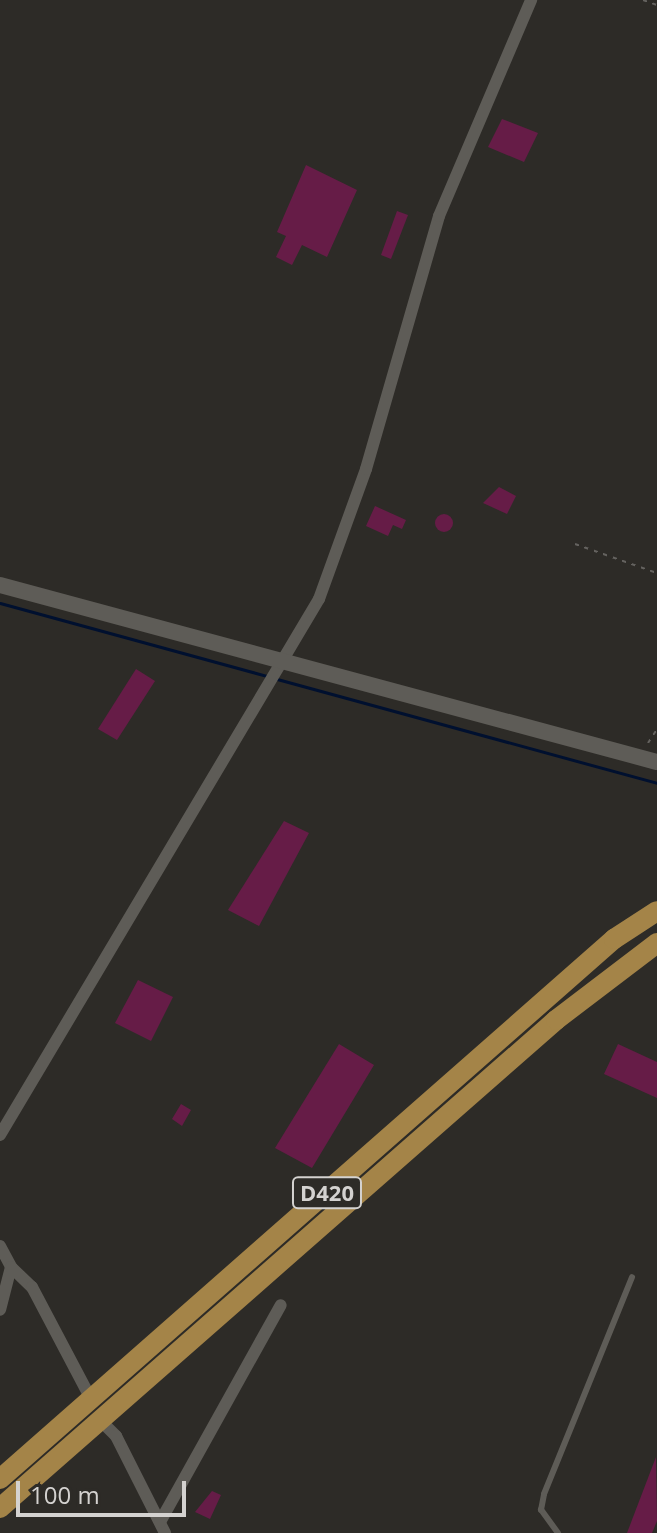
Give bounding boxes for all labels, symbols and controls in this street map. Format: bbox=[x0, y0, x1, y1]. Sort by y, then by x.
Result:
road number: D420 bbox=[291, 1175, 363, 1211]
scale bar bbox=[20, 1465, 190, 1515]
text: 100 m bbox=[30, 1478, 100, 1511]

